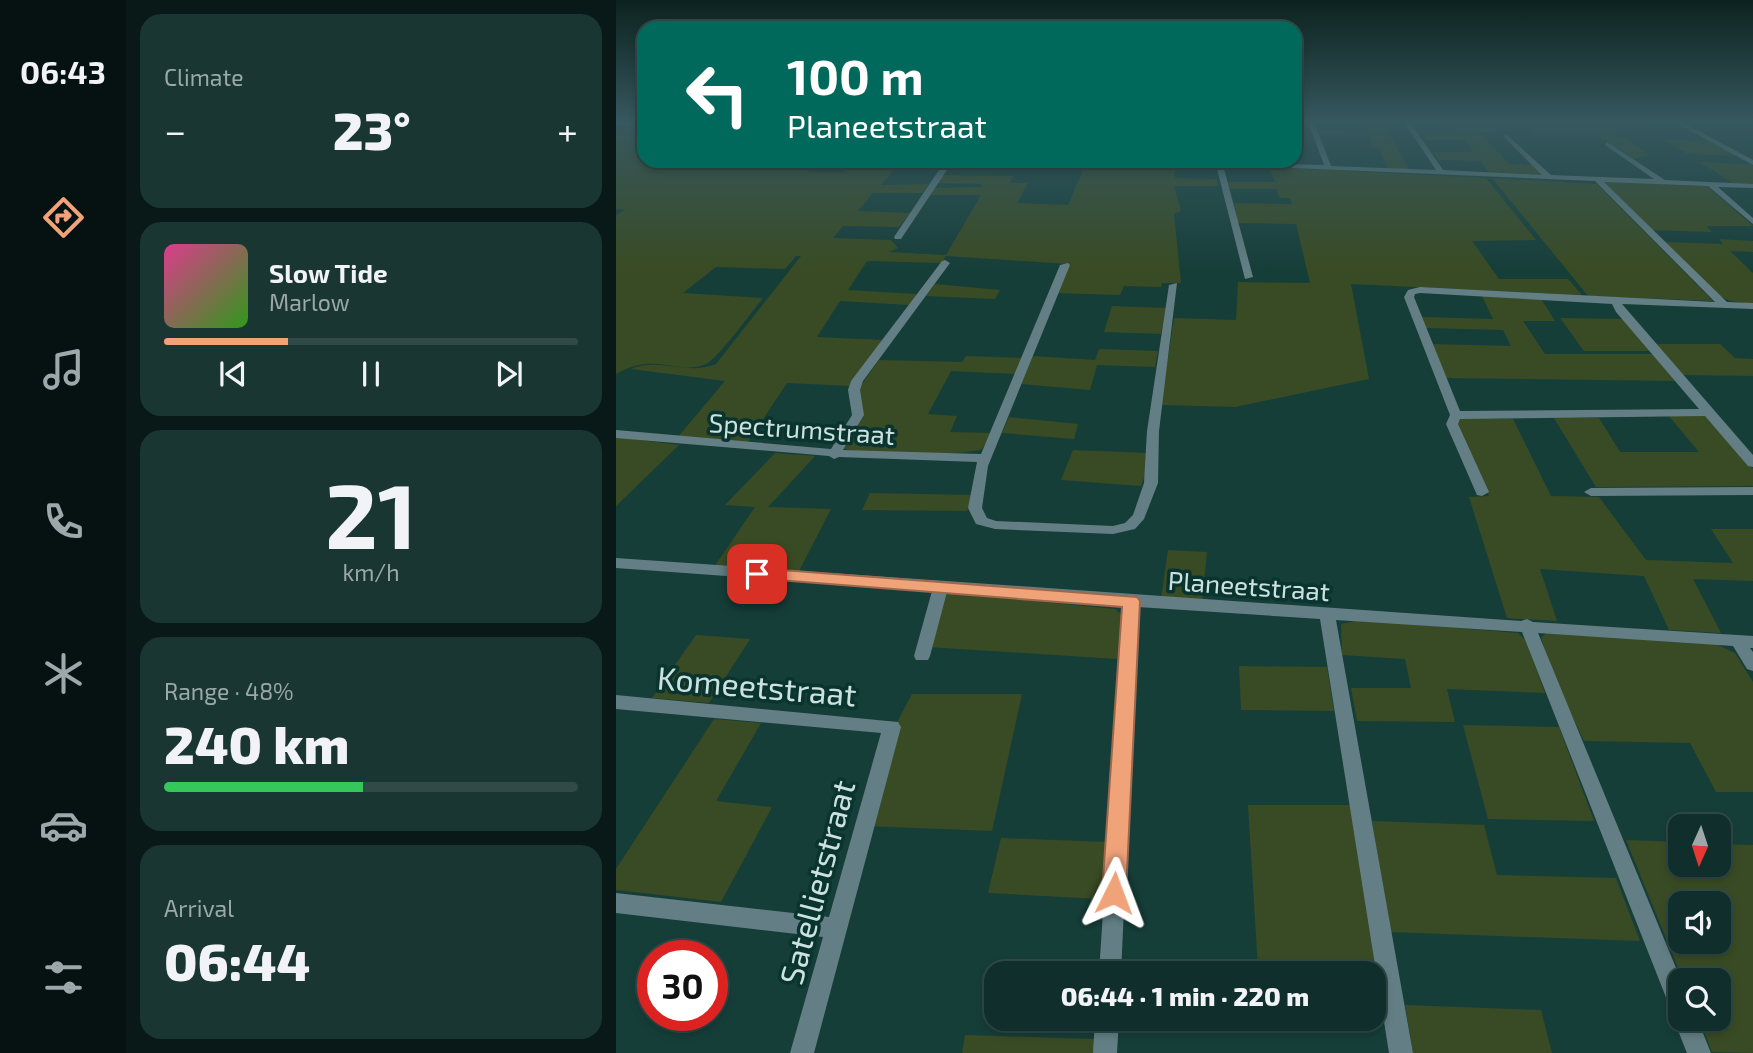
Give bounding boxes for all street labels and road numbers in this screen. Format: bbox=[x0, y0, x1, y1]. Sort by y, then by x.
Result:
street label: Spectrumstraat bbox=[708, 406, 896, 450]
street label: Planeetstraat bbox=[1167, 564, 1331, 606]
street label: Komeetstraat bbox=[656, 657, 858, 713]
street label: Satellietstraat bbox=[770, 776, 862, 988]

